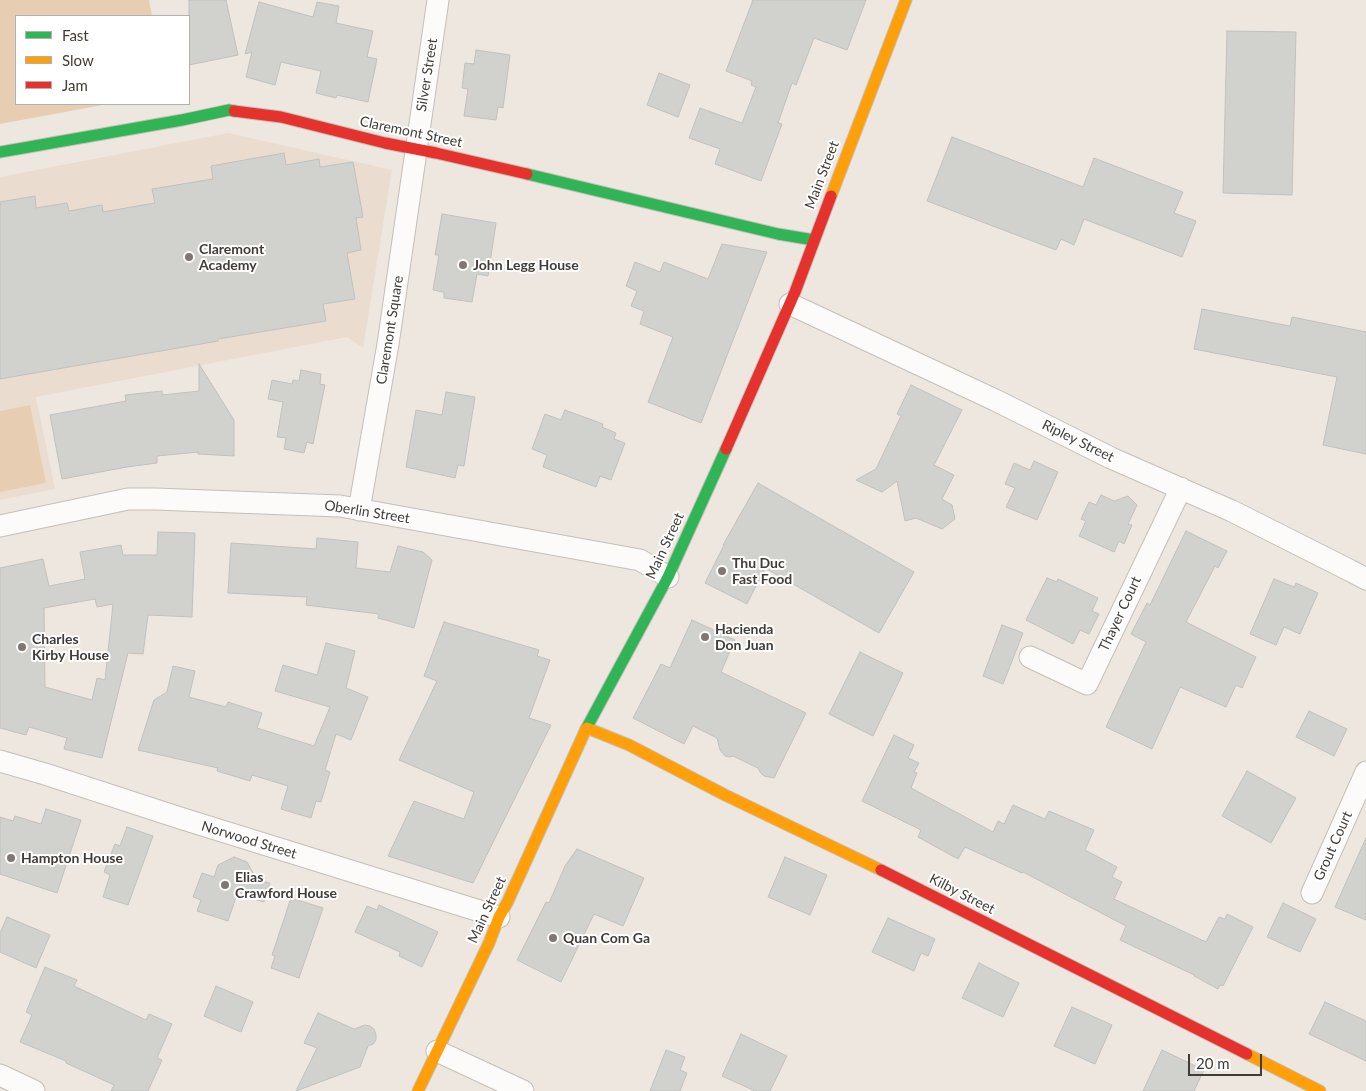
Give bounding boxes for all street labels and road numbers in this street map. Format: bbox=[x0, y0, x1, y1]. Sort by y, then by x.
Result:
street label: Silver Street bbox=[413, 37, 441, 113]
street label: Claremont Street bbox=[358, 113, 464, 151]
street label: Main Street bbox=[801, 139, 843, 211]
street label: Claremont Square bbox=[373, 274, 407, 386]
street label: Ripley Street bbox=[1039, 416, 1117, 466]
street label: Oberlin Street bbox=[323, 497, 411, 527]
street label: Main Street bbox=[642, 510, 688, 582]
street label: Thayer Court bbox=[1095, 574, 1145, 654]
street label: Grout Court bbox=[1310, 809, 1356, 883]
street label: Norwood Street bbox=[199, 818, 299, 862]
street label: Kilby Street bbox=[926, 870, 998, 918]
street label: Main Street bbox=[464, 874, 510, 946]

